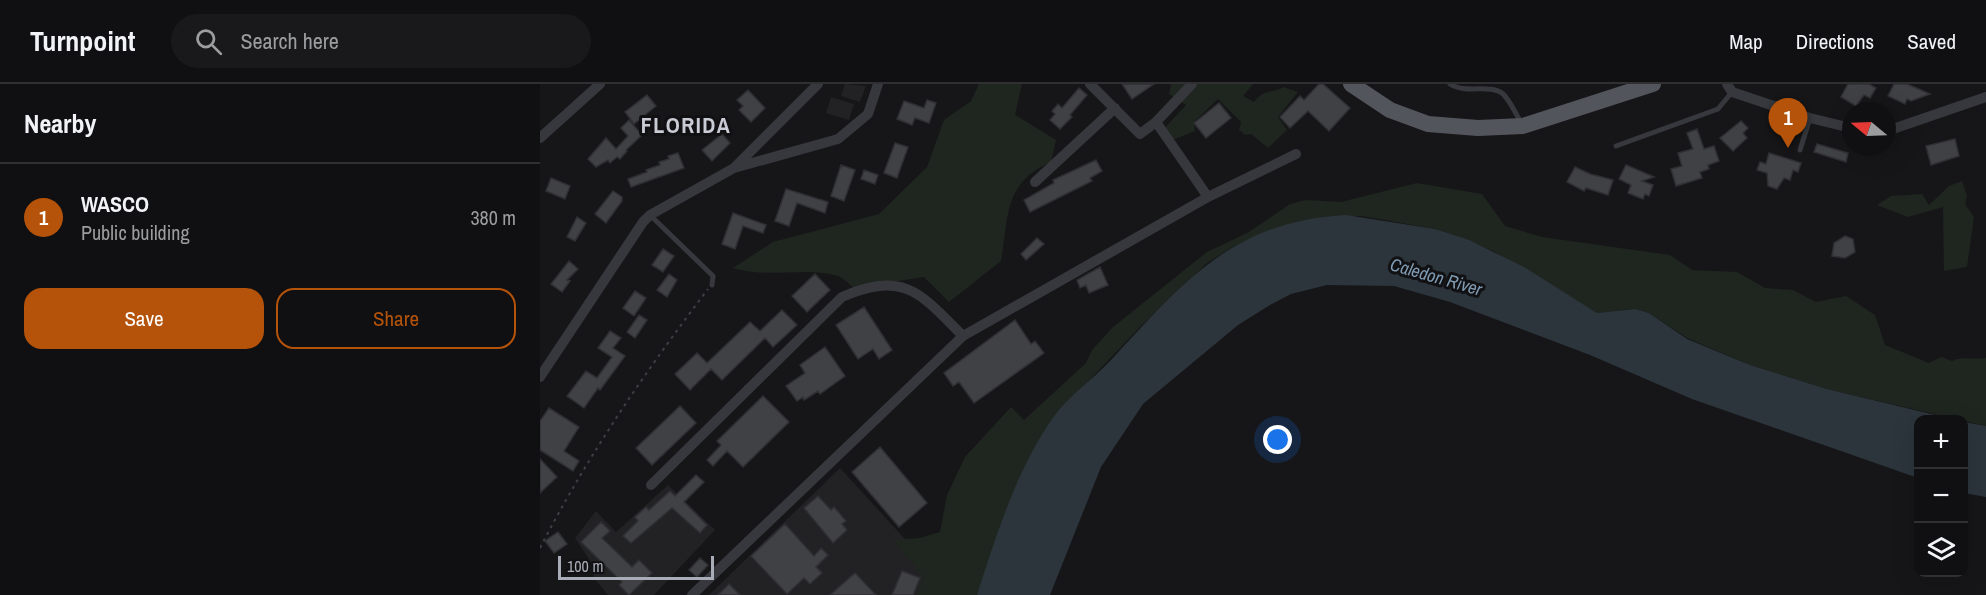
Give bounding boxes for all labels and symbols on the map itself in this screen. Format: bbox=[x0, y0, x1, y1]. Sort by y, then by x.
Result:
pin: 1 bbox=[1768, 98, 1808, 148]
north arrow bbox=[1842, 102, 1896, 156]
district label: FLORIDA bbox=[641, 110, 731, 140]
water label: Caledon River bbox=[1387, 252, 1486, 302]
your location bbox=[1263, 425, 1292, 454]
scale bar bbox=[558, 553, 714, 580]

